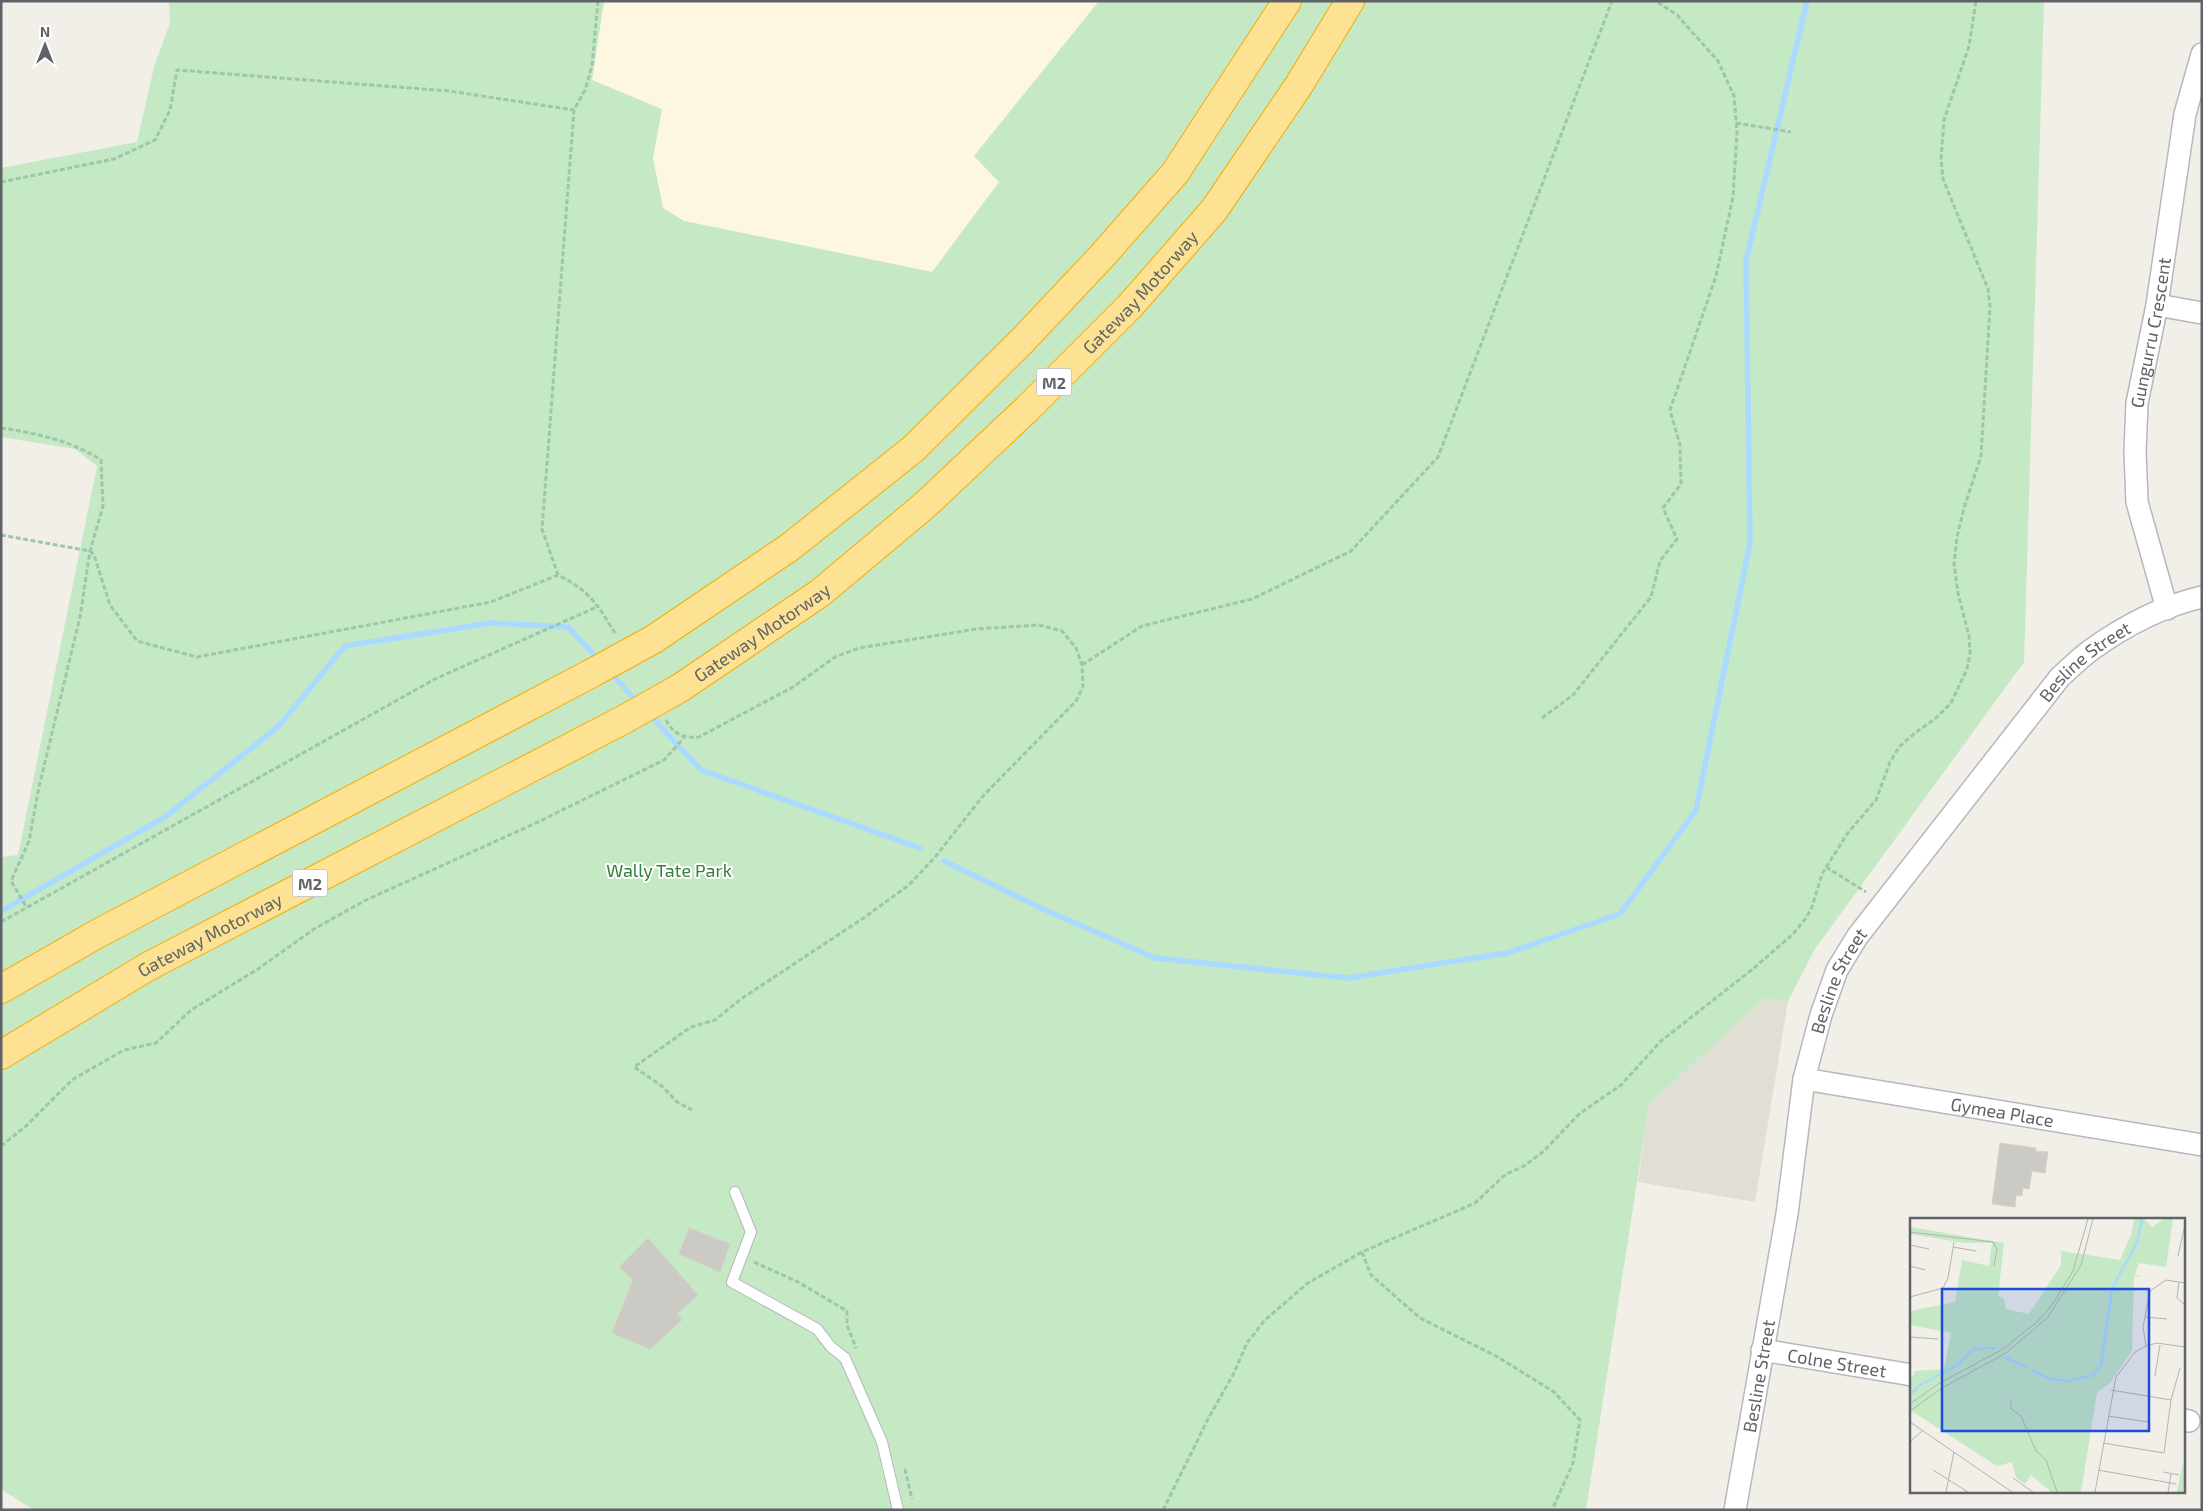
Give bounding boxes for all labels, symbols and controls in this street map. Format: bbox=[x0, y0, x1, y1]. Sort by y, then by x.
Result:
north arrow bbox=[20, 20, 70, 70]
text: N bbox=[40, 23, 50, 40]
street label: Gateway Motorway bbox=[1078, 225, 1203, 358]
street label: Gungurru Crescent bbox=[2125, 256, 2175, 410]
road number: M2 bbox=[1036, 368, 1072, 396]
street label: Gateway Motorway bbox=[690, 578, 835, 686]
street label: Besline Street bbox=[2034, 616, 2134, 706]
park label: Wally Tate Park bbox=[606, 859, 732, 881]
road number: M2 bbox=[292, 870, 328, 896]
street label: Gateway Motorway bbox=[133, 888, 286, 981]
street label: Besline Street bbox=[1806, 923, 1871, 1036]
street label: Gymea Place bbox=[1949, 1092, 2056, 1131]
inset map bbox=[1910, 1218, 2186, 1494]
street label: Besline Street bbox=[1738, 1318, 1779, 1434]
street label: Colne Street bbox=[1786, 1343, 1888, 1382]

